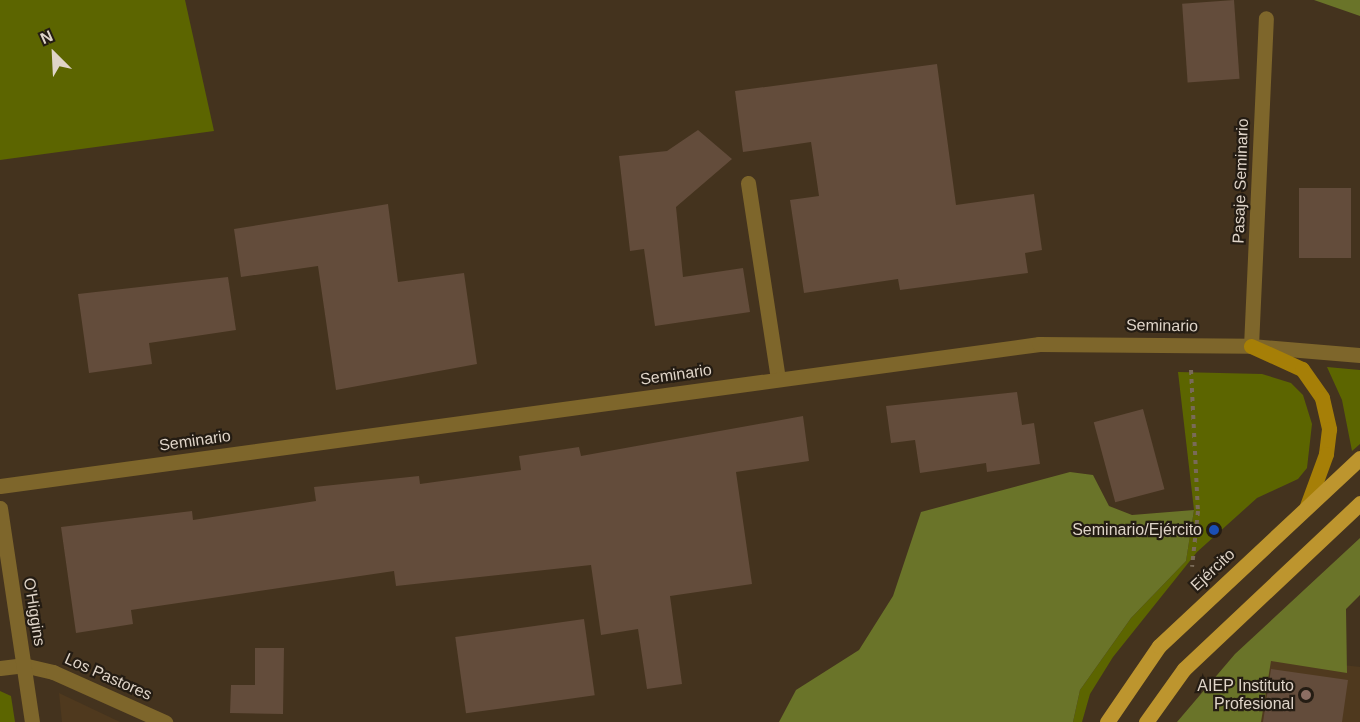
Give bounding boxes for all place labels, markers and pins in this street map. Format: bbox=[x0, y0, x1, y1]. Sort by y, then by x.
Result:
place label: Seminario/Ejército bbox=[1072, 520, 1202, 540]
marker: Seminario/Ejército bbox=[1207, 523, 1221, 537]
place label: AIEP Instituto Profesional bbox=[1197, 676, 1294, 714]
marker: AIEP Instituto Profesional bbox=[1299, 688, 1313, 702]

